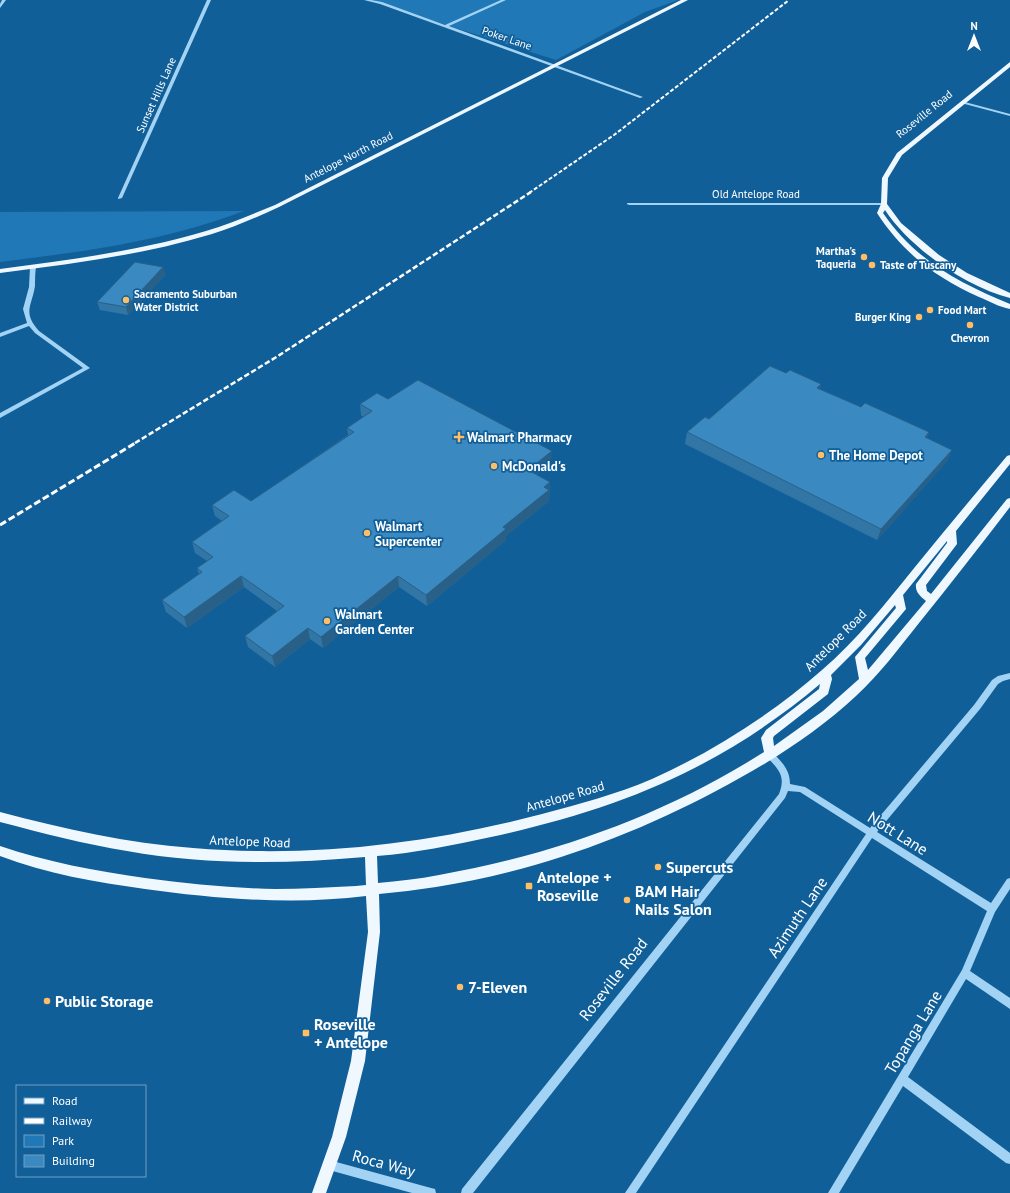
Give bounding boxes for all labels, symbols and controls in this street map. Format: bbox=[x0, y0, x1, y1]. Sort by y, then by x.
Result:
north arrow bbox=[954, 16, 994, 56]
text: N bbox=[970, 19, 978, 33]
street label: Poker Lane bbox=[480, 23, 534, 53]
street label: Sunset Hills Lane bbox=[133, 55, 179, 135]
street label: Roseville Road bbox=[893, 87, 955, 141]
street label: Antelope North Road bbox=[301, 128, 395, 186]
street label: Old Antelope Road bbox=[712, 187, 800, 201]
place label: Martha's Taqueria bbox=[816, 244, 856, 271]
marker: Martha's Taqueria bbox=[859, 252, 869, 262]
place label: Taste of Tuscany bbox=[880, 258, 957, 272]
marker: Taste of Tuscany bbox=[867, 260, 877, 270]
place label: Sacramento Suburban Water District bbox=[134, 287, 237, 314]
marker: Sacramento Suburban Water District bbox=[121, 295, 131, 305]
place label: Food Mart bbox=[938, 303, 987, 317]
marker: Food Mart bbox=[925, 305, 935, 315]
place label: Burger King bbox=[855, 310, 911, 324]
marker: Burger King bbox=[914, 312, 924, 322]
marker: Chevron bbox=[965, 320, 975, 330]
place label: Chevron bbox=[951, 331, 989, 345]
place label: Walmart Pharmacy bbox=[467, 429, 572, 446]
marker: Walmart Pharmacy bbox=[454, 432, 464, 442]
place label: The Home Depot bbox=[829, 447, 923, 464]
marker: The Home Depot bbox=[816, 450, 826, 460]
place label: McDonald's bbox=[502, 458, 566, 475]
marker: McDonald's bbox=[489, 461, 499, 471]
place label: Walmart Supercenter bbox=[375, 518, 442, 550]
marker: Walmart Supercenter bbox=[362, 528, 372, 538]
place label: Walmart Garden Center bbox=[335, 606, 414, 638]
street label: Antelope Road bbox=[801, 606, 870, 675]
marker: Walmart Garden Center bbox=[322, 616, 332, 626]
street label: Antelope Road bbox=[524, 777, 606, 816]
street label: Nott Lane bbox=[864, 807, 932, 859]
street label: Antelope Road bbox=[209, 832, 291, 851]
place label: Supercuts bbox=[666, 857, 734, 877]
marker: Supercuts bbox=[653, 862, 663, 872]
place label: Antelope + Roseville bbox=[537, 867, 612, 905]
street label: Azimuth Lane bbox=[763, 873, 831, 961]
marker: Antelope + Roseville bbox=[524, 881, 534, 891]
place label: BAM Hair Nails Salon bbox=[635, 881, 712, 919]
marker: BAM Hair Nails Salon bbox=[622, 895, 632, 905]
street label: Roseville Road bbox=[575, 934, 651, 1024]
place label: 7-Eleven bbox=[468, 977, 527, 997]
marker: 7-Eleven bbox=[455, 982, 465, 992]
street label: Topanga Lane bbox=[880, 986, 946, 1078]
place label: Public Storage bbox=[55, 991, 153, 1011]
marker: Public Storage bbox=[42, 996, 52, 1006]
place label: Roseville + Antelope bbox=[314, 1014, 388, 1052]
marker: Roseville + Antelope bbox=[301, 1028, 311, 1038]
legend bbox=[16, 1085, 146, 1177]
text: Road bbox=[52, 1093, 77, 1108]
text: Railway bbox=[52, 1113, 92, 1128]
text: Park bbox=[52, 1133, 74, 1148]
street label: Roca Way bbox=[350, 1145, 418, 1181]
text: Building bbox=[52, 1153, 95, 1168]

